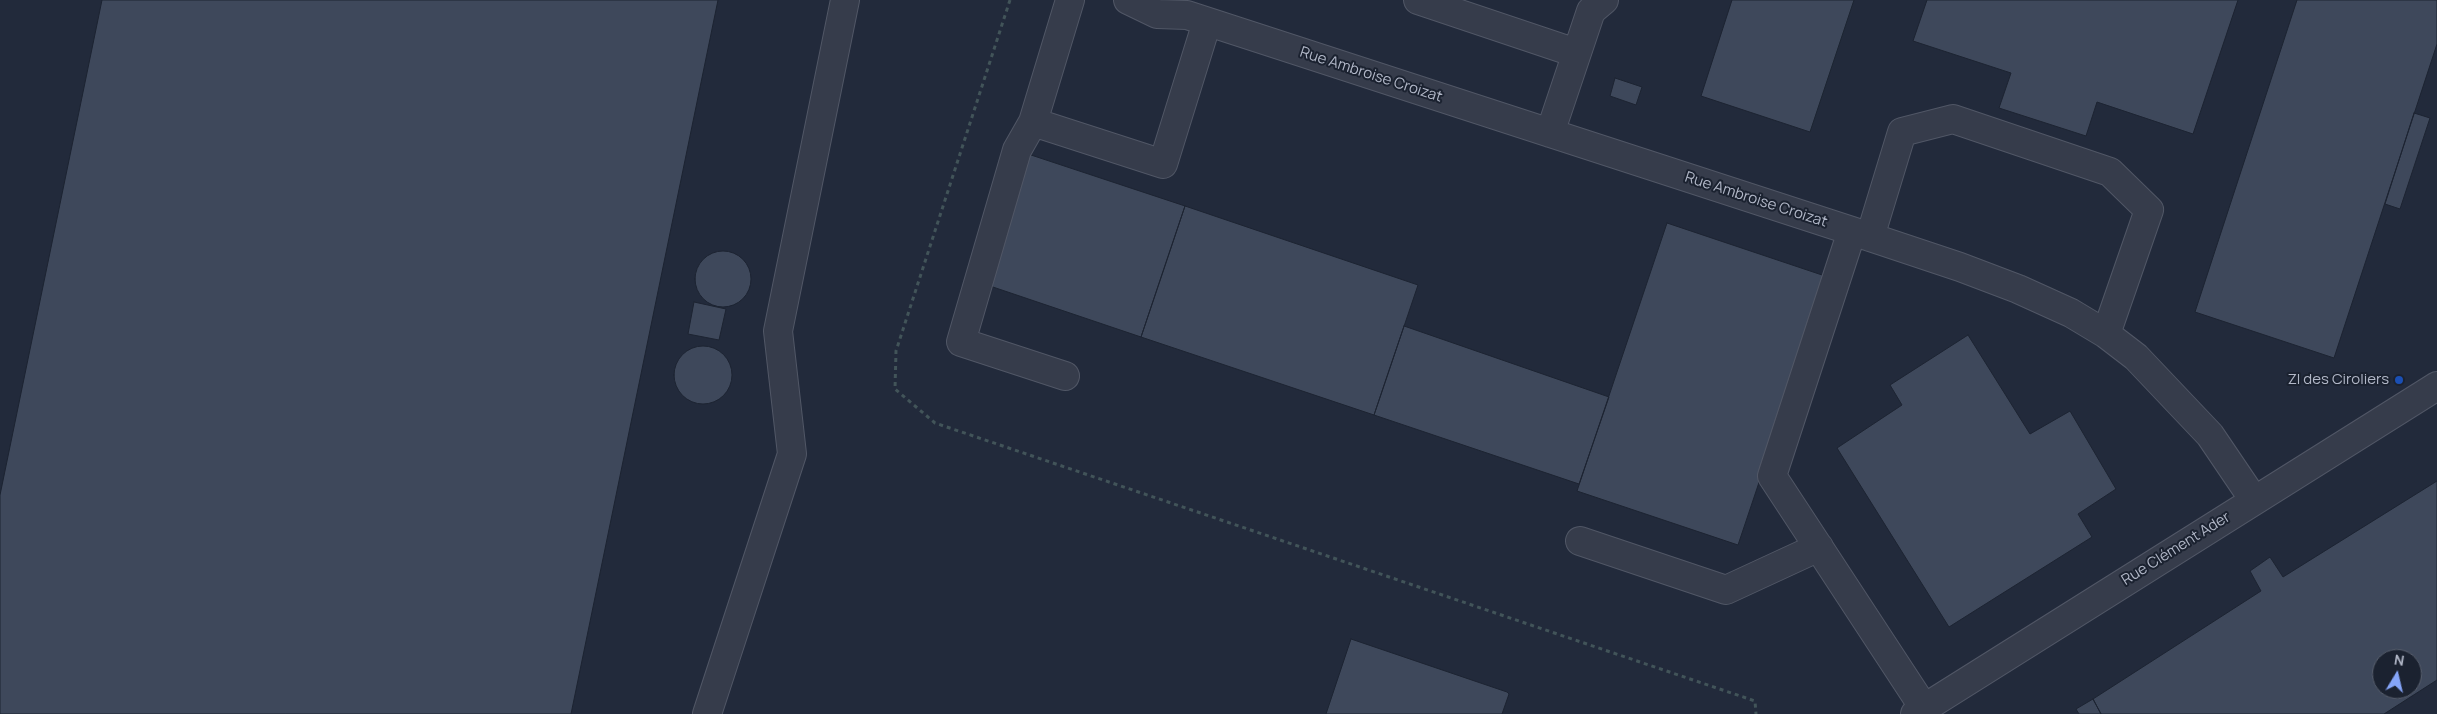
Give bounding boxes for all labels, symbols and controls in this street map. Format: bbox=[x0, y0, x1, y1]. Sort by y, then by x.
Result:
street label: Rue Ambroise Croizat bbox=[1298, 43, 1444, 107]
street label: Rue Ambroise Croizat bbox=[1683, 168, 1829, 232]
place label: ZI des Ciroliers bbox=[2288, 371, 2389, 389]
marker: ZI des Ciroliers bbox=[2393, 374, 2405, 386]
street label: Rue Clément Ader bbox=[2118, 508, 2234, 590]
north arrow bbox=[2372, 649, 2422, 699]
text: N bbox=[2393, 650, 2406, 670]

